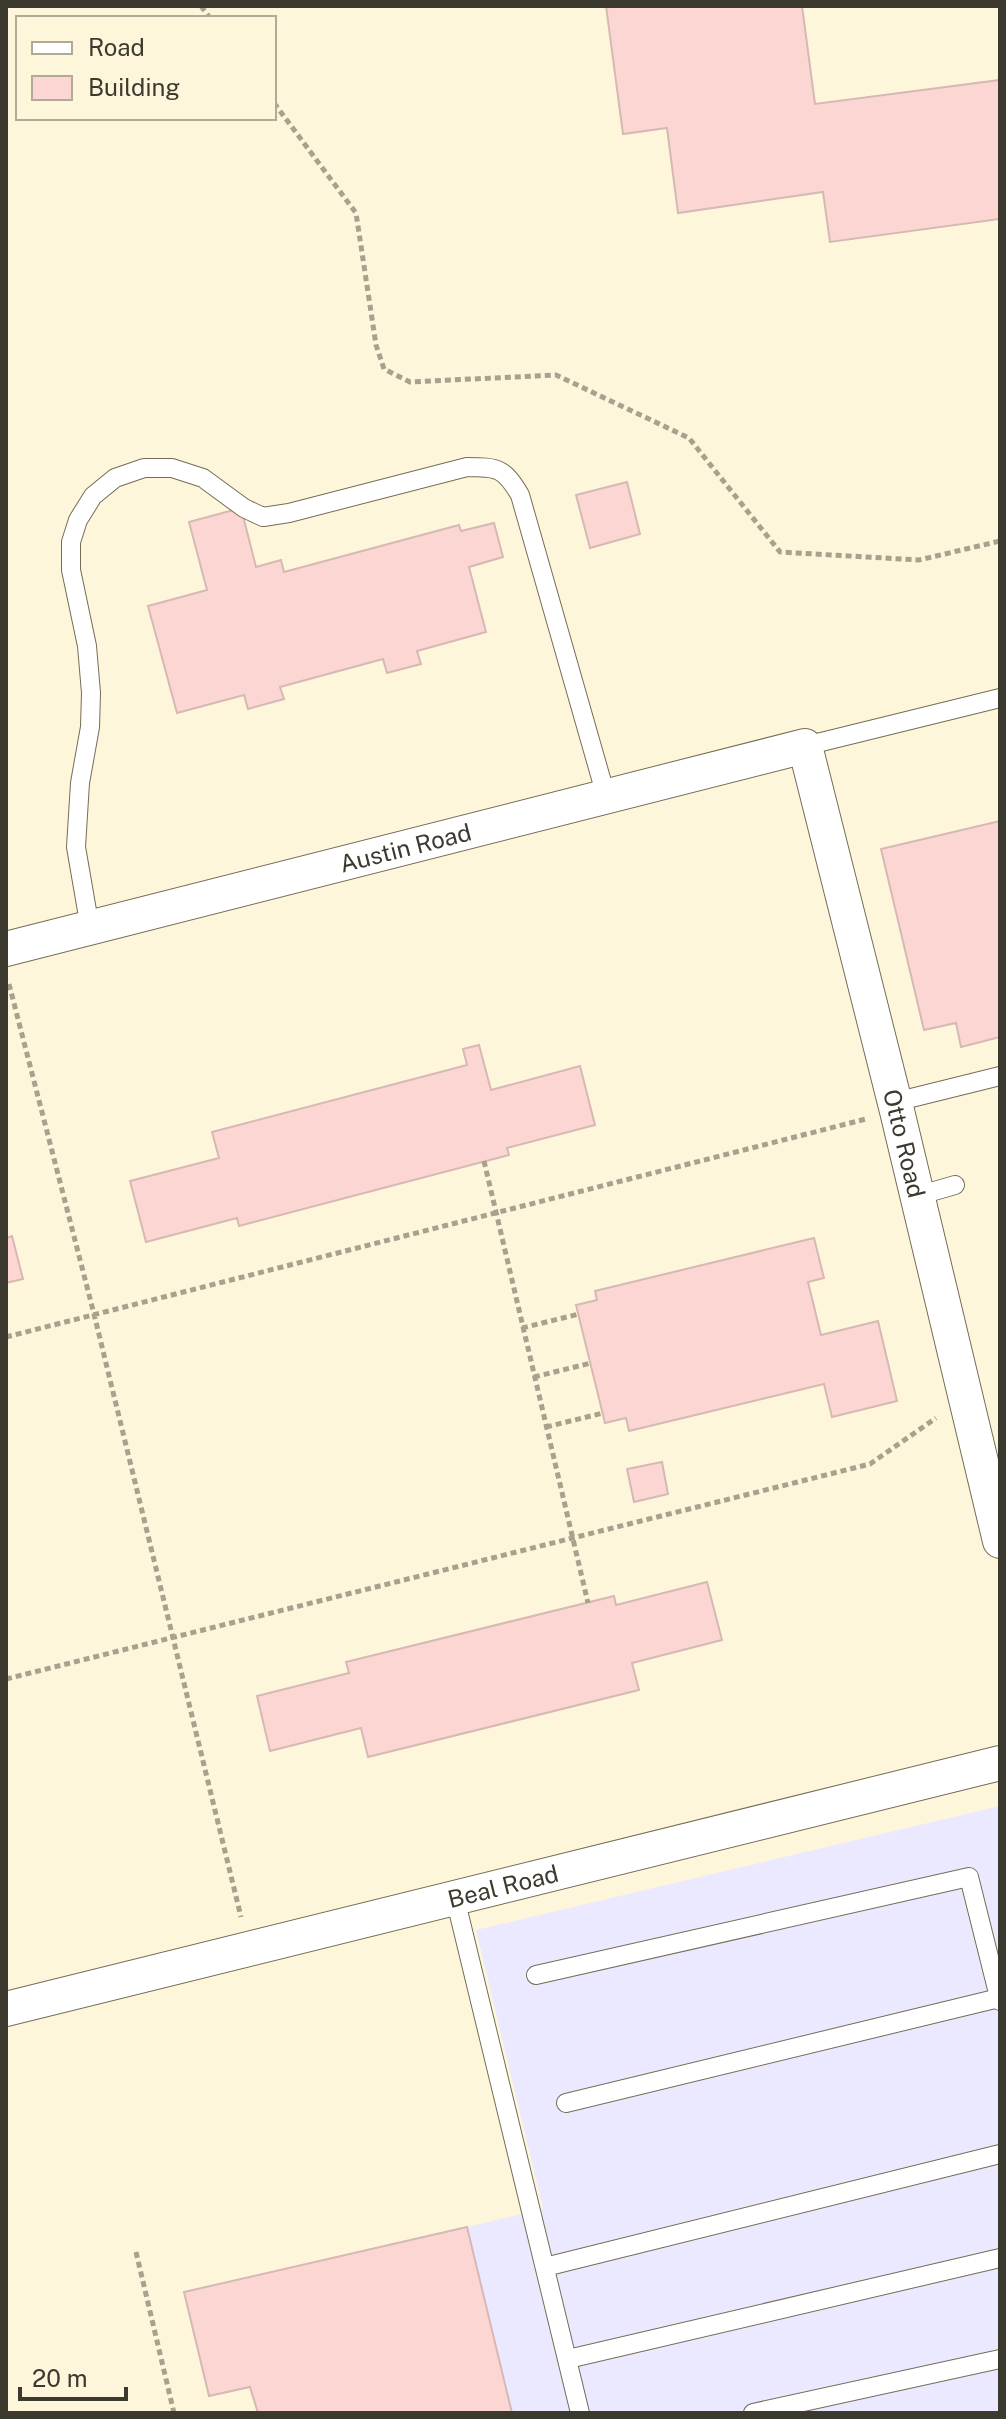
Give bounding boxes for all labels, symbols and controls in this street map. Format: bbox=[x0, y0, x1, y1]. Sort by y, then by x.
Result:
legend bbox=[16, 16, 276, 120]
text: Road bbox=[88, 33, 145, 61]
text: Building bbox=[88, 73, 180, 101]
street label: Austin Road bbox=[337, 817, 474, 878]
street label: Otto Road bbox=[878, 1086, 931, 1200]
street label: Beal Road bbox=[445, 1859, 561, 1913]
scale bar bbox=[20, 2351, 126, 2401]
text: 20 m bbox=[32, 2364, 88, 2392]

